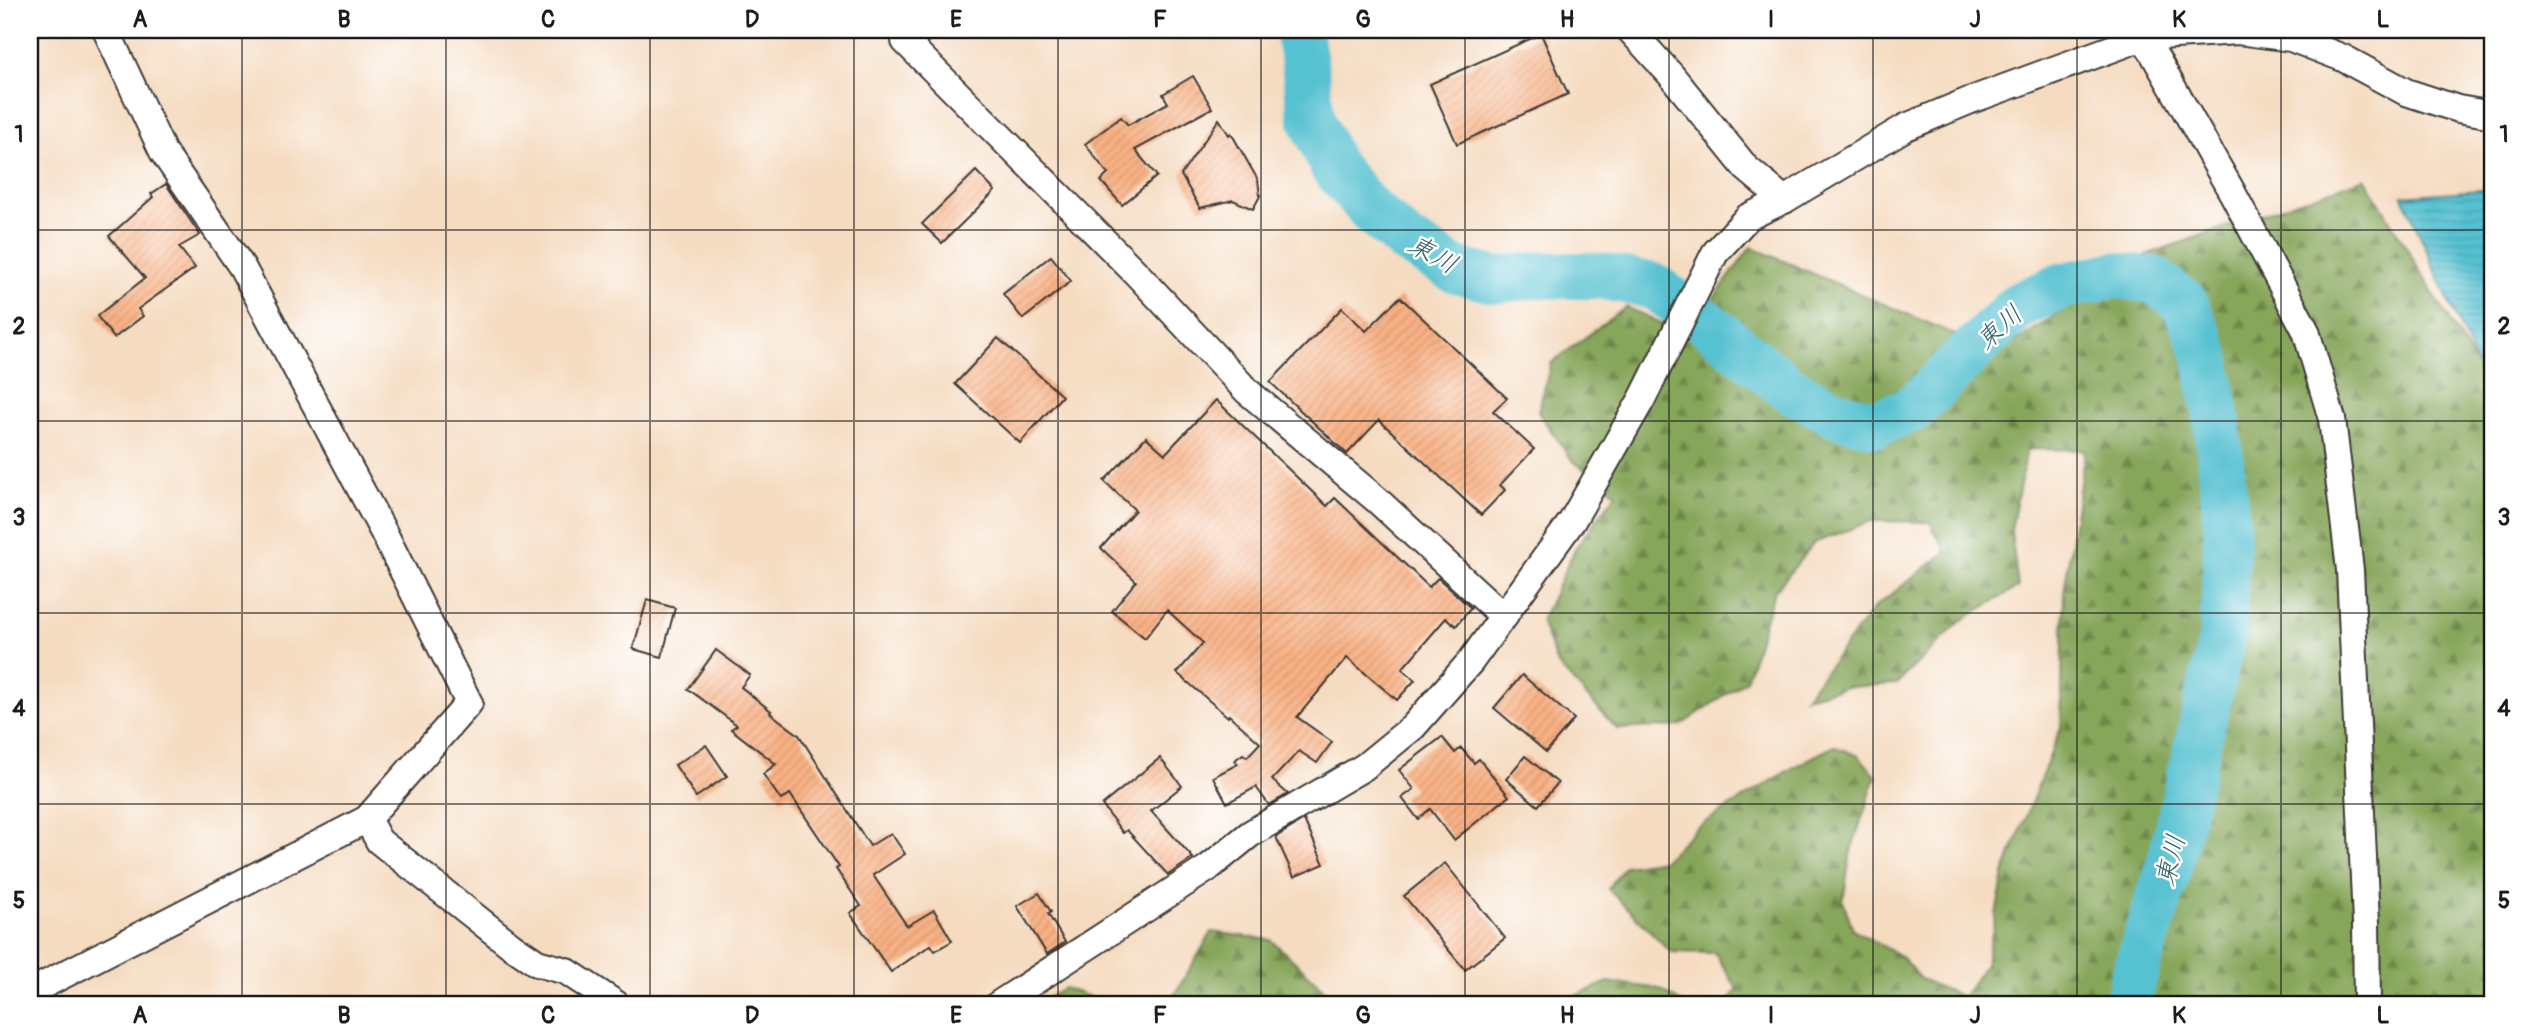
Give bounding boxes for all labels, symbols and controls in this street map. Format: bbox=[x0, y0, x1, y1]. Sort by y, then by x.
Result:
text: A bbox=[133, 5, 148, 34]
text: B bbox=[337, 5, 351, 34]
text: C bbox=[541, 5, 555, 34]
text: D bbox=[745, 5, 759, 34]
text: E bbox=[950, 5, 962, 34]
text: F bbox=[1153, 5, 1167, 34]
text: G bbox=[1355, 5, 1371, 34]
text: H bbox=[1560, 5, 1574, 34]
text: I bbox=[1768, 5, 1774, 34]
text: J bbox=[1969, 5, 1981, 34]
text: K bbox=[2172, 5, 2186, 34]
text: L bbox=[2377, 5, 2390, 34]
text: 1 bbox=[15, 120, 24, 149]
text: 1 bbox=[2500, 120, 2509, 149]
water label: 東川 bbox=[1402, 228, 1463, 281]
water label: 東川 bbox=[1970, 298, 2030, 357]
text: 2 bbox=[13, 312, 26, 341]
text: 2 bbox=[2498, 312, 2511, 341]
text: 3 bbox=[13, 503, 25, 532]
text: 3 bbox=[2498, 503, 2510, 532]
text: 4 bbox=[12, 694, 26, 723]
text: 4 bbox=[2497, 694, 2511, 723]
water label: 東川 bbox=[2149, 831, 2193, 889]
text: 5 bbox=[13, 886, 25, 915]
text: 5 bbox=[2498, 886, 2510, 915]
text: A bbox=[133, 1001, 148, 1030]
text: B bbox=[337, 1001, 351, 1030]
text: C bbox=[541, 1001, 555, 1030]
text: D bbox=[745, 1001, 759, 1030]
text: E bbox=[950, 1001, 962, 1030]
text: F bbox=[1153, 1001, 1167, 1030]
text: G bbox=[1355, 1001, 1371, 1030]
text: H bbox=[1560, 1001, 1574, 1030]
text: I bbox=[1768, 1001, 1774, 1030]
text: J bbox=[1969, 1001, 1981, 1030]
text: K bbox=[2172, 1001, 2186, 1030]
text: L bbox=[2377, 1001, 2390, 1030]

